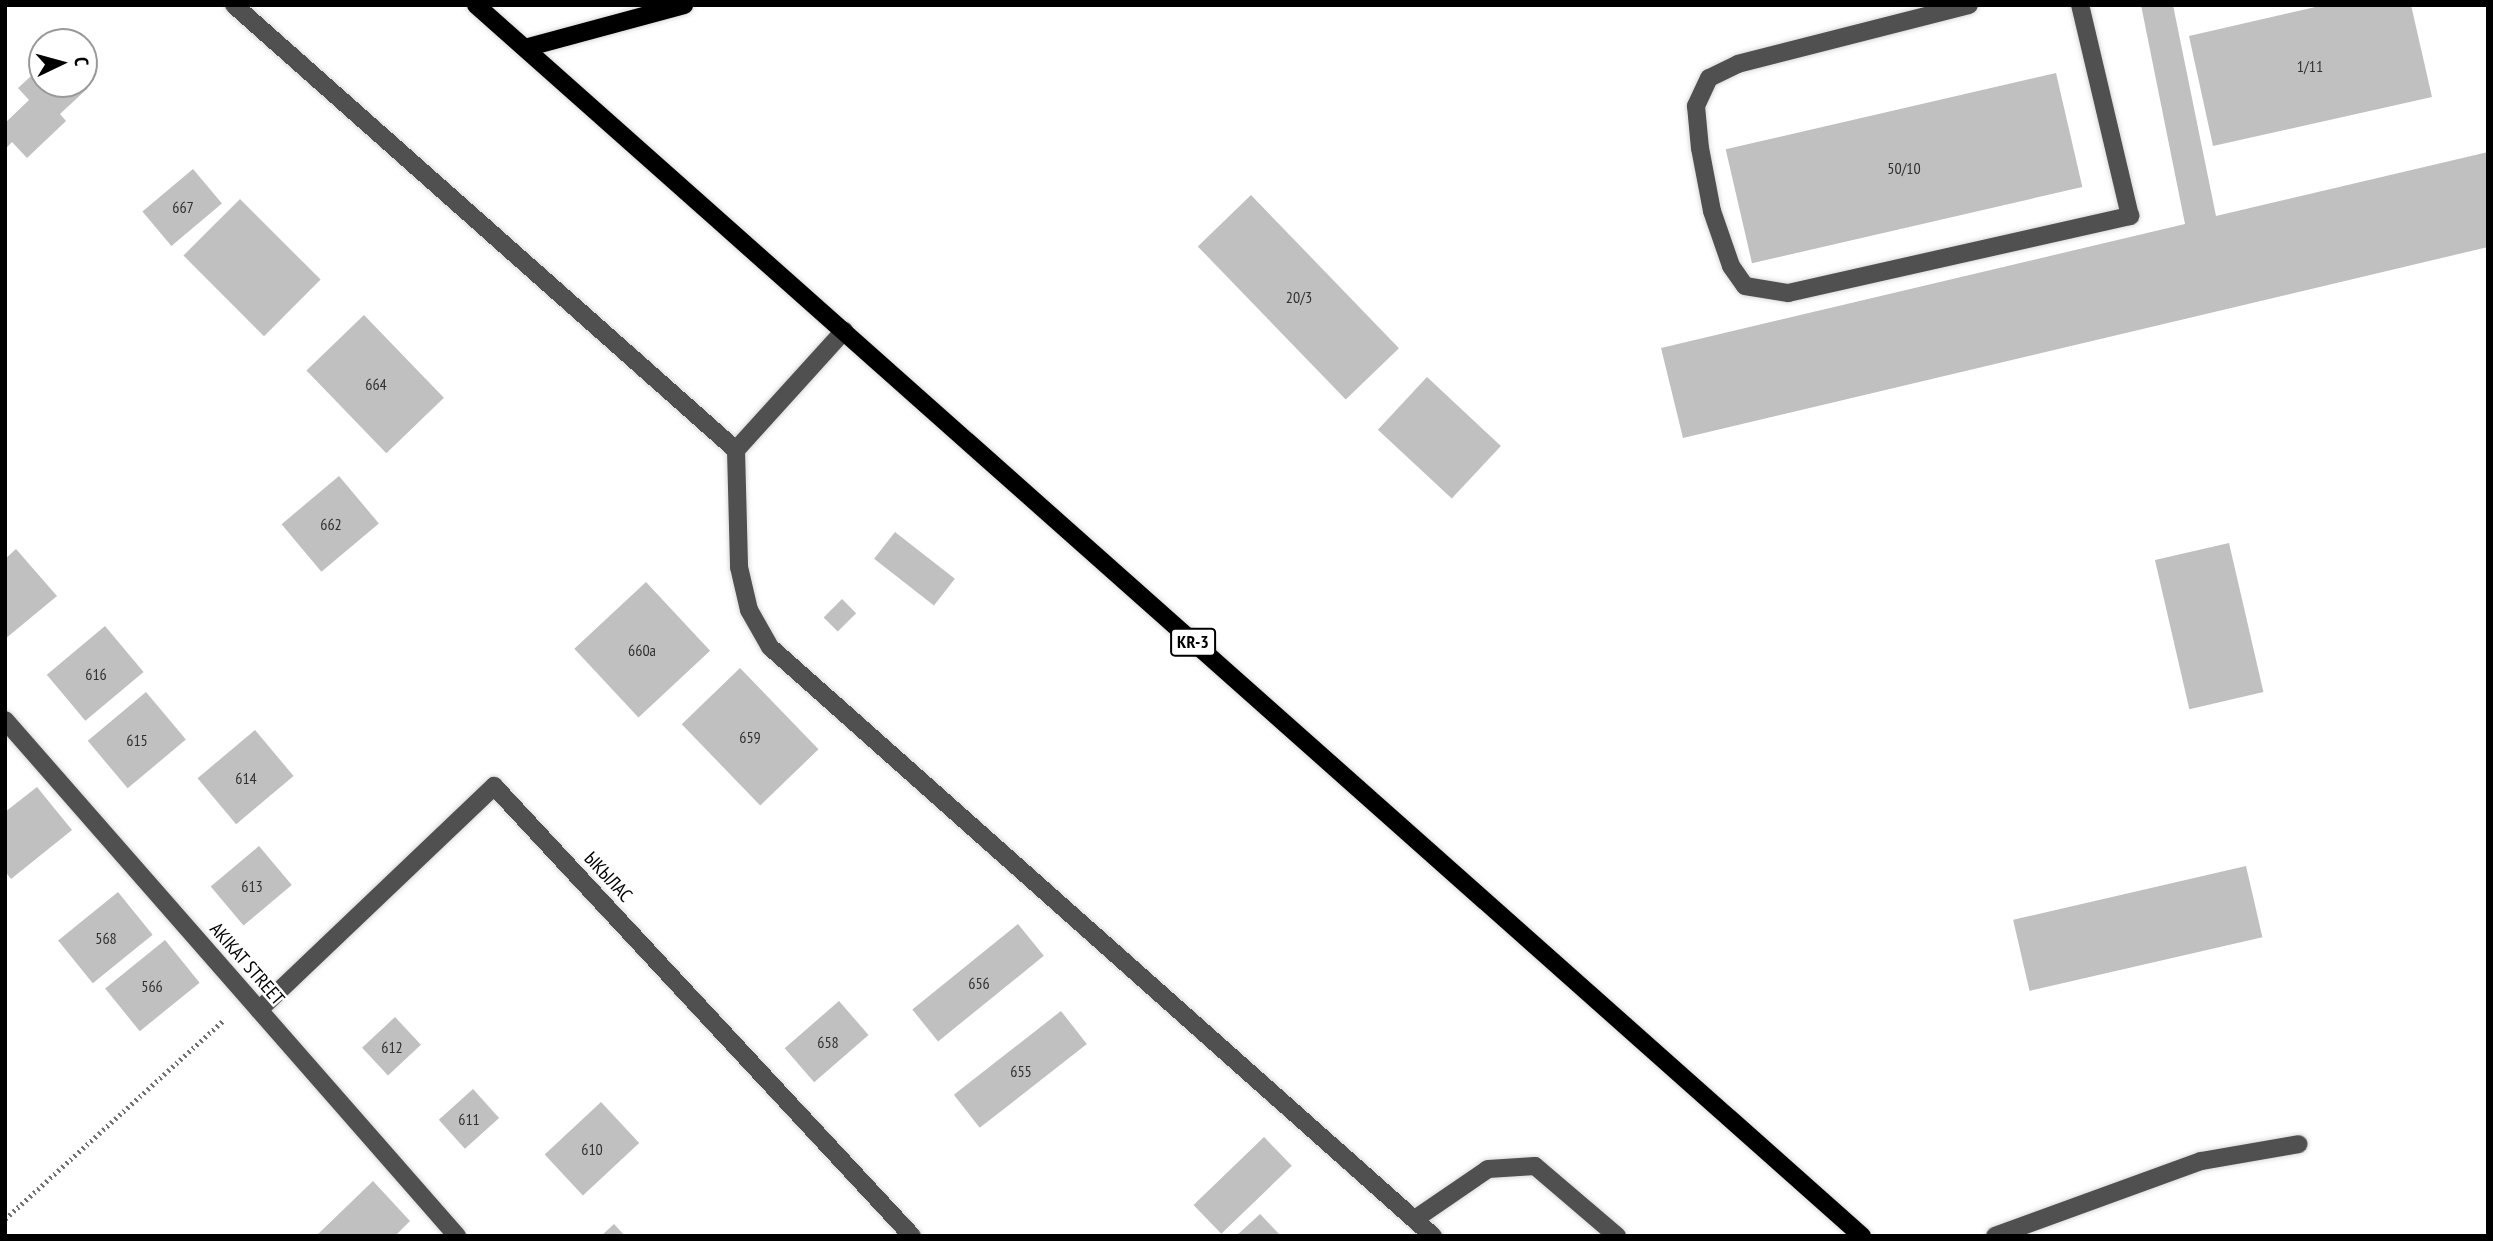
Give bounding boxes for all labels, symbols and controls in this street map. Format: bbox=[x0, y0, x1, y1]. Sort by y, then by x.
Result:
north arrow bbox=[28, 28, 98, 98]
text: С bbox=[70, 56, 94, 67]
house number: 1/11 bbox=[2297, 56, 2323, 76]
house number: 50/10 bbox=[1887, 158, 1921, 178]
house number: 667 bbox=[172, 197, 194, 217]
house number: 20/3 bbox=[1286, 287, 1312, 307]
house number: 664 bbox=[365, 374, 387, 394]
house number: 662 bbox=[320, 514, 342, 534]
road number: KR-3 bbox=[1168, 628, 1218, 656]
house number: 660а bbox=[628, 640, 656, 660]
house number: 616 bbox=[85, 664, 107, 684]
house number: 659 bbox=[739, 727, 761, 747]
house number: 615 bbox=[126, 730, 148, 750]
house number: 614 bbox=[235, 768, 257, 788]
street label: ЫКЫЛАС bbox=[579, 847, 637, 907]
house number: 613 bbox=[241, 876, 263, 896]
street label: AKIKAT STREET bbox=[205, 918, 289, 1010]
house number: 568 bbox=[95, 928, 117, 948]
house number: 656 bbox=[968, 973, 990, 993]
house number: 566 bbox=[141, 976, 163, 996]
house number: 658 bbox=[817, 1032, 839, 1052]
house number: 612 bbox=[381, 1037, 403, 1057]
house number: 655 bbox=[1010, 1061, 1032, 1081]
house number: 611 bbox=[458, 1109, 480, 1129]
house number: 610 bbox=[581, 1139, 603, 1159]

